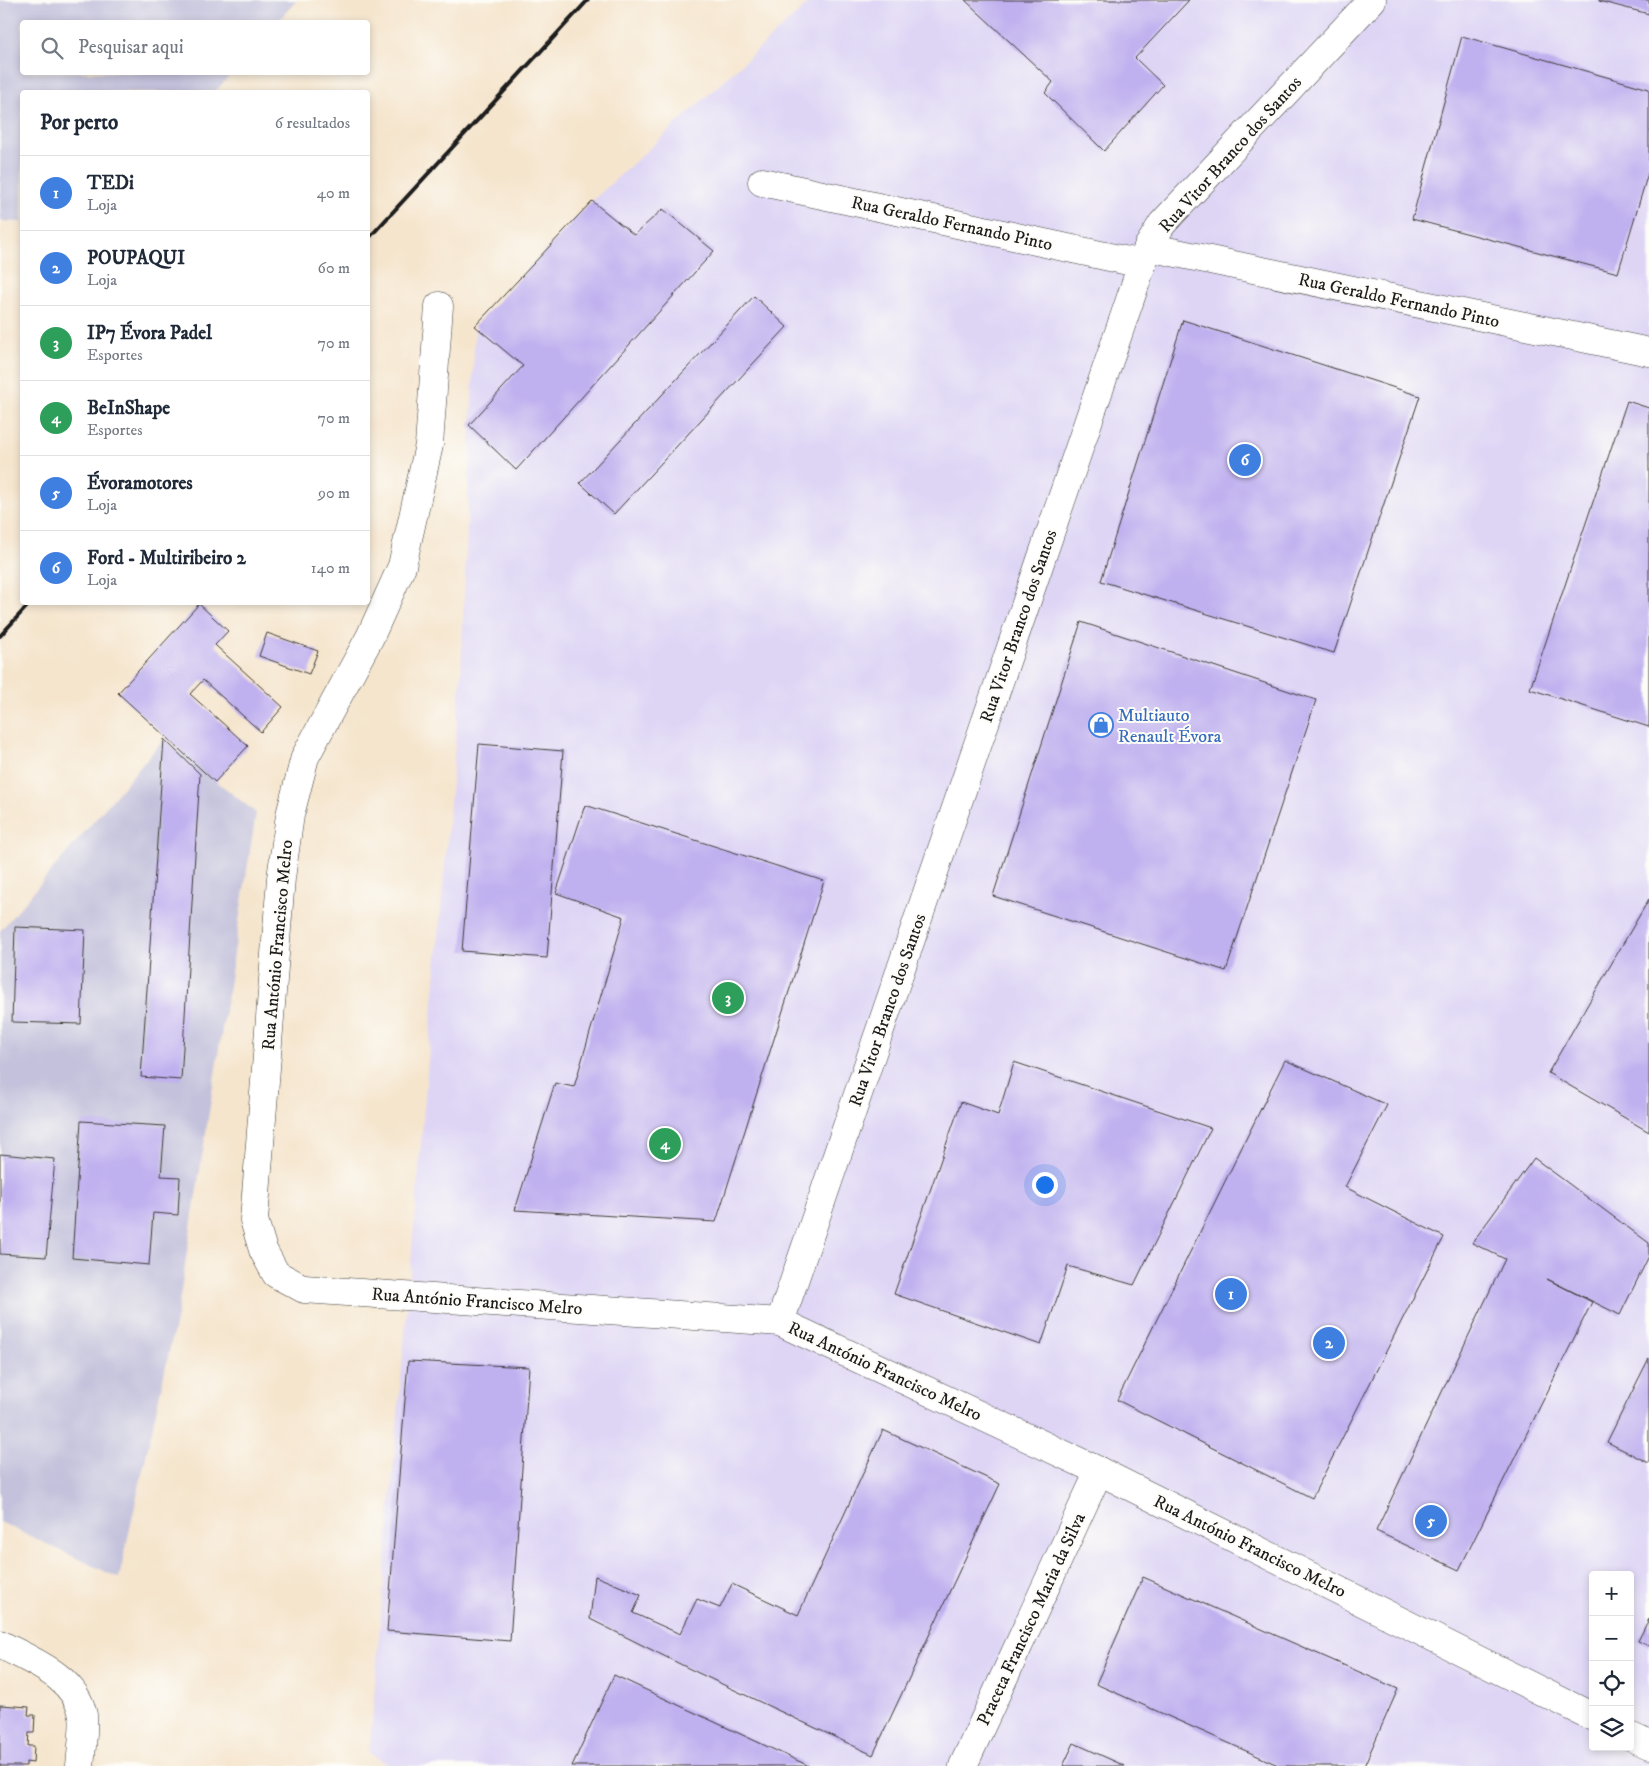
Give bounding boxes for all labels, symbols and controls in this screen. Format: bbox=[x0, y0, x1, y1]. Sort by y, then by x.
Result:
search box bbox=[20, 20, 370, 75]
icon: search bbox=[38, 34, 66, 62]
text: Pesquisar aqui bbox=[78, 36, 184, 59]
street label: Rua Vitor Branco dos Santos bbox=[1155, 72, 1307, 237]
text: Por perto bbox=[40, 110, 118, 136]
text: 6 resultados bbox=[275, 113, 350, 133]
text: TEDi bbox=[87, 172, 134, 195]
text: 1 bbox=[53, 183, 59, 203]
text: 40 m bbox=[317, 183, 350, 203]
street label: Rua Geraldo Fernando Pinto bbox=[849, 192, 1055, 256]
text: Loja bbox=[87, 195, 117, 215]
text: POUPAQUI bbox=[87, 247, 185, 270]
text: 2 bbox=[52, 258, 60, 278]
text: 60 m bbox=[318, 258, 350, 278]
street label: Rua Geraldo Fernando Pinto bbox=[1296, 269, 1502, 333]
text: Loja bbox=[87, 270, 117, 290]
text: IP7 Évora Padel bbox=[87, 322, 212, 345]
text: 3 bbox=[53, 333, 59, 353]
text: 70 m bbox=[318, 333, 350, 353]
text: Esportes bbox=[87, 345, 142, 365]
text: BeInShape bbox=[87, 397, 170, 420]
text: 4 bbox=[51, 408, 61, 428]
text: 70 m bbox=[318, 408, 350, 428]
text: Esportes bbox=[87, 420, 142, 440]
pin: 6 bbox=[1229, 441, 1261, 479]
text: Évoramotores bbox=[87, 472, 193, 495]
text: 5 bbox=[52, 483, 60, 503]
text: 90 m bbox=[318, 483, 350, 503]
text: Loja bbox=[87, 495, 117, 515]
street label: Rua Vitor Branco dos Santos bbox=[976, 527, 1062, 726]
text: Ford - Multiribeiro 2 bbox=[87, 547, 246, 570]
text: 6 bbox=[52, 558, 60, 578]
text: 140 m bbox=[311, 558, 350, 578]
text: Loja bbox=[87, 570, 117, 590]
place label: Multiauto Renault Évora bbox=[1118, 705, 1222, 748]
shop icon: Multiauto Renault Évora bbox=[1088, 712, 1114, 738]
street label: Rua António Francisco Melro bbox=[258, 839, 298, 1051]
street label: Rua Vitor Branco dos Santos bbox=[845, 911, 931, 1110]
pin: 3 bbox=[712, 979, 744, 1017]
pin: 4 bbox=[649, 1125, 681, 1163]
your location bbox=[1032, 1172, 1058, 1198]
pin: 1 bbox=[1215, 1275, 1247, 1313]
street label: Rua António Francisco Melro bbox=[371, 1284, 583, 1320]
street label: Rua António Francisco Melro bbox=[784, 1317, 985, 1427]
pin: 2 bbox=[1313, 1324, 1345, 1362]
street label: Rua António Francisco Melro bbox=[1150, 1491, 1350, 1603]
pin: 5 bbox=[1415, 1502, 1447, 1540]
street label: Praceta Francisco Maria da Silva bbox=[973, 1509, 1091, 1729]
map controls bbox=[1589, 1571, 1634, 1751]
button: + bbox=[1589, 1571, 1634, 1616]
button: − bbox=[1589, 1616, 1634, 1661]
button: locate bbox=[1589, 1661, 1634, 1706]
button: layers bbox=[1589, 1706, 1634, 1751]

